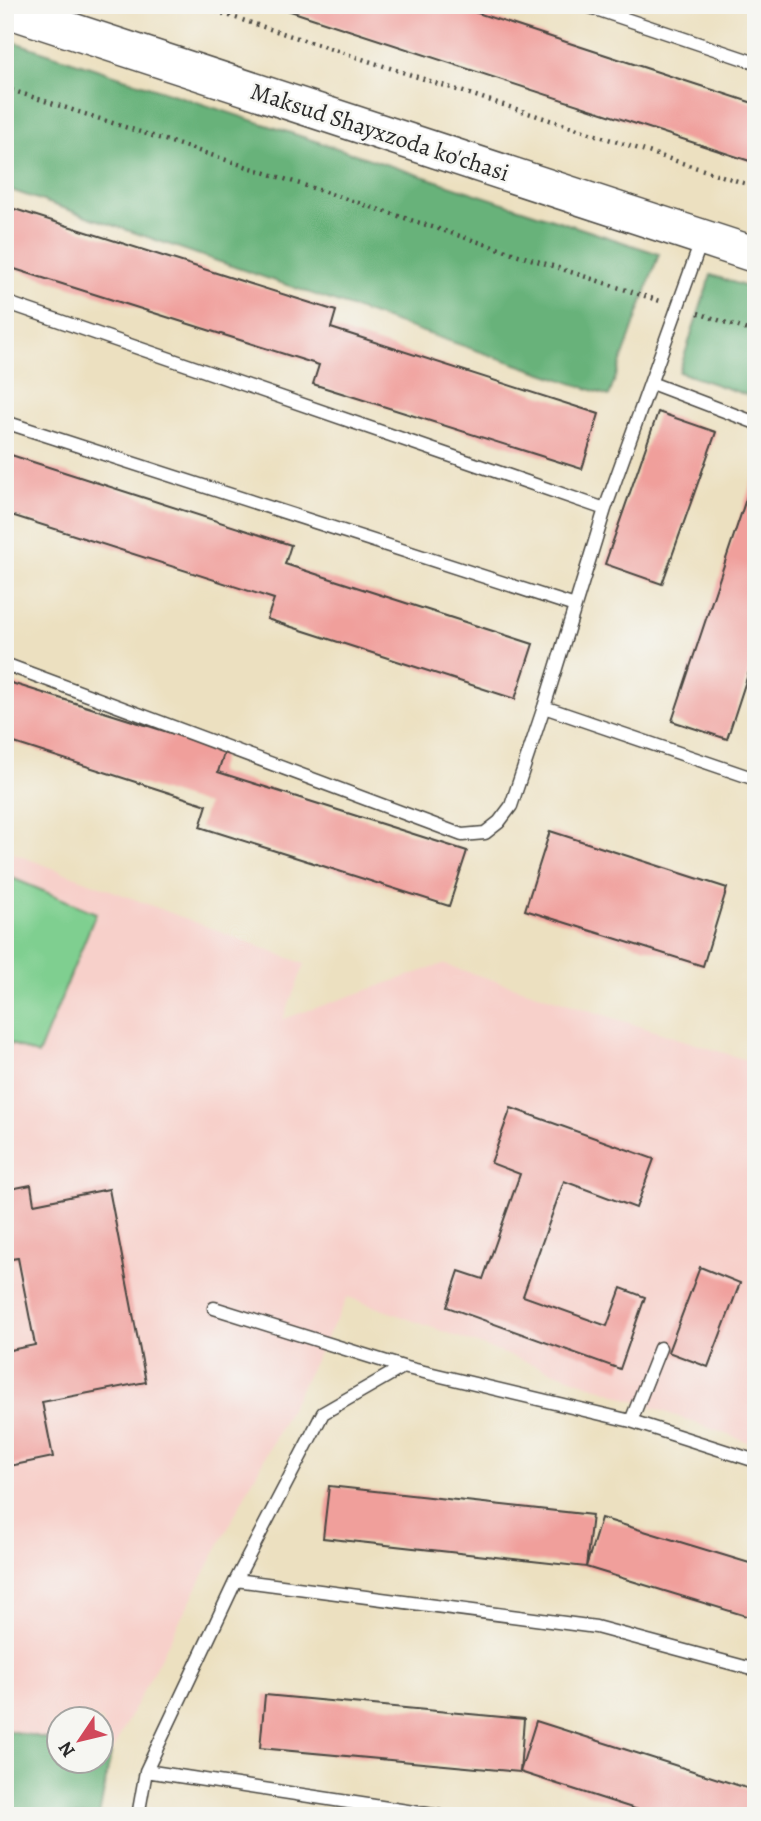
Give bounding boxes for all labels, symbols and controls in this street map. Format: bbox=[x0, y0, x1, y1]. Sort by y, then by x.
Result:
street label: Maksud Shayxzoda ko'chasi bbox=[247, 75, 513, 189]
north arrow bbox=[46, 1706, 116, 1776]
text: N bbox=[52, 1736, 82, 1762]

